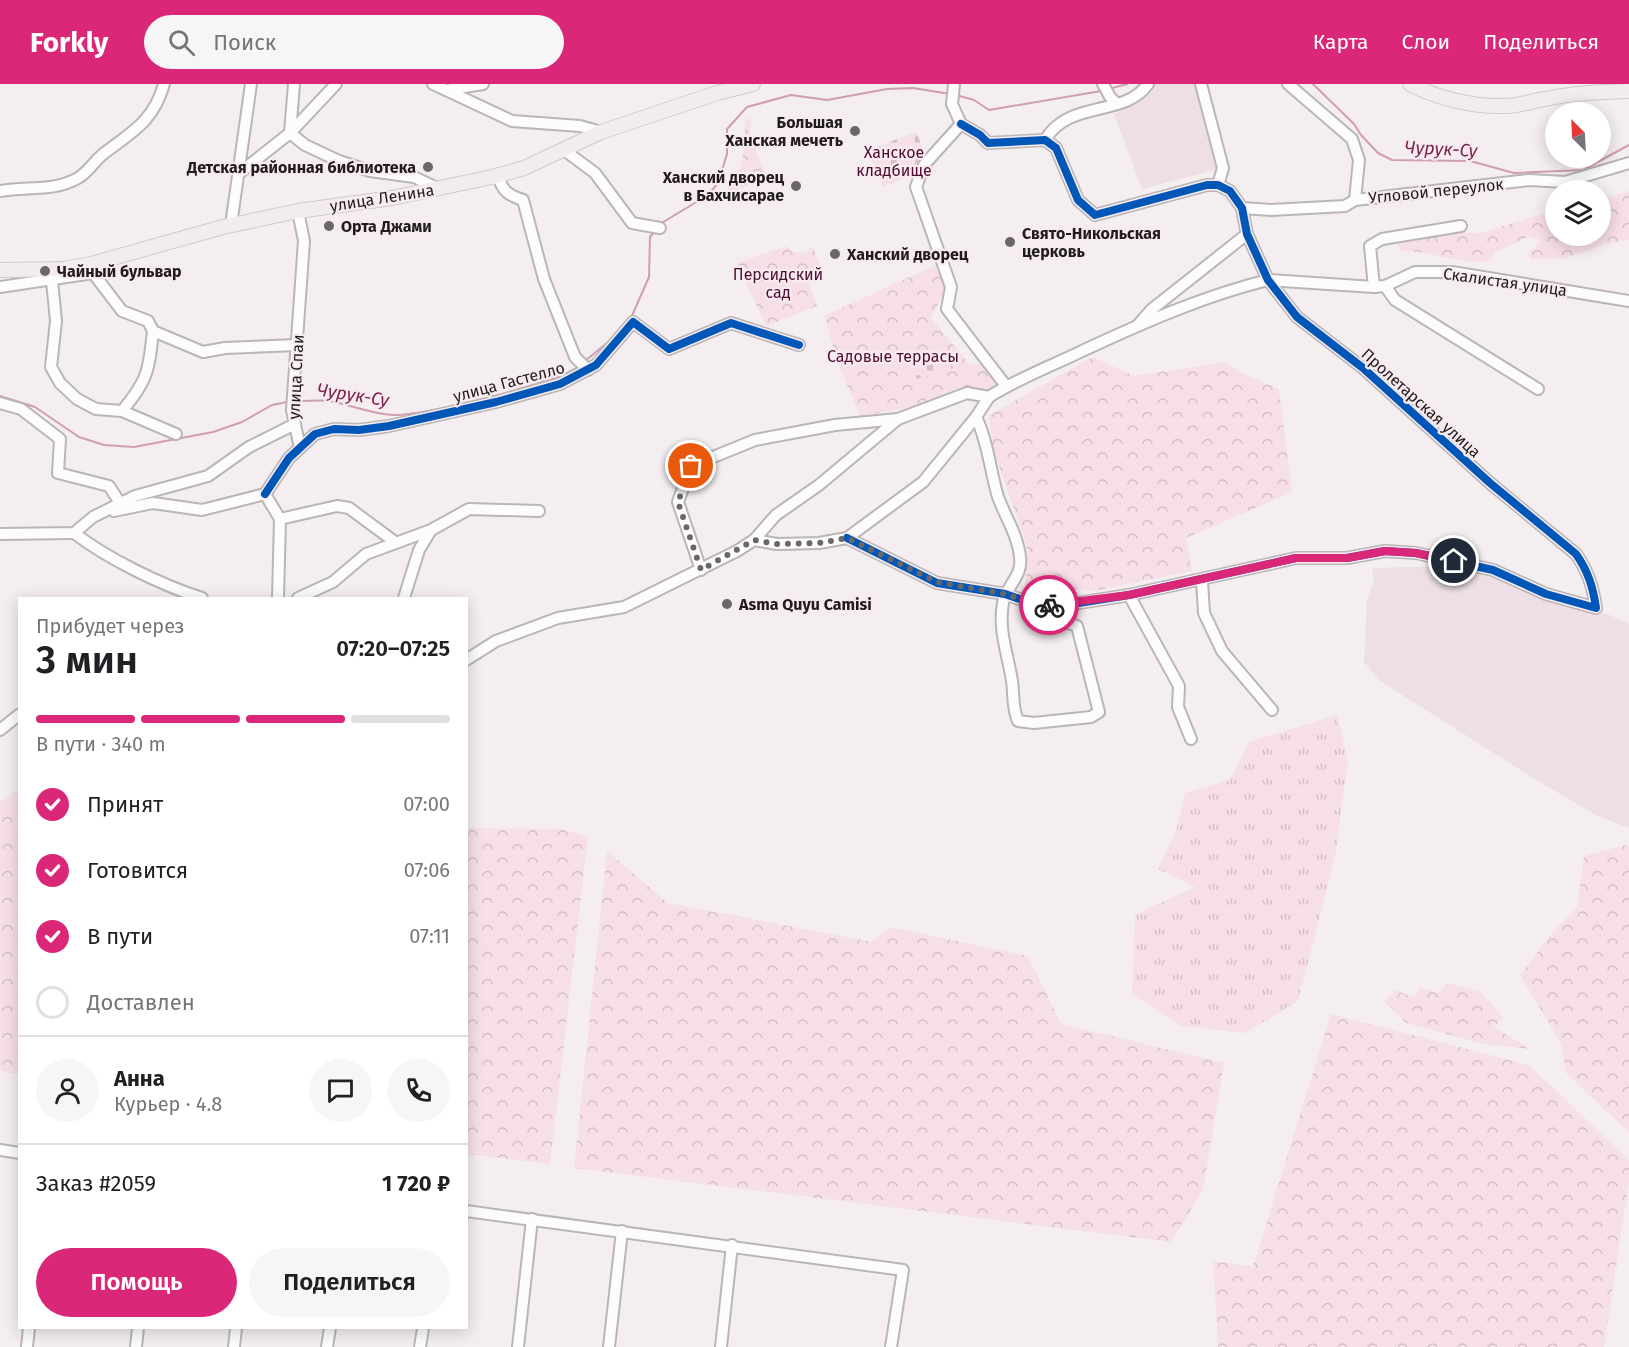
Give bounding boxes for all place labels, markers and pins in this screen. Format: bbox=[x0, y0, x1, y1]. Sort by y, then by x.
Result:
place label: Большая Ханская мечеть bbox=[724, 113, 844, 150]
marker: Большая Ханская мечеть bbox=[848, 124, 862, 138]
place label: Детская районная библиотека bbox=[186, 158, 416, 177]
marker: Детская районная библиотека bbox=[421, 160, 435, 174]
place label: Ханский дворец в Бахчисарае bbox=[662, 168, 784, 205]
marker: Ханский дворец в Бахчисарае bbox=[789, 179, 803, 193]
place label: Орта Джами bbox=[341, 217, 432, 236]
marker: Орта Джами bbox=[322, 219, 336, 233]
place label: Свято-Никольская церковь bbox=[1022, 224, 1161, 261]
marker: Свято-Никольская церковь bbox=[1003, 235, 1017, 249]
place label: Ханский дворец bbox=[846, 245, 969, 264]
marker: Ханский дворец bbox=[828, 247, 842, 261]
place label: Чайный бульвар bbox=[57, 262, 182, 281]
marker: Чайный бульвар bbox=[38, 264, 52, 278]
pin bbox=[665, 440, 716, 491]
pin bbox=[1428, 535, 1479, 586]
place label: Asma Quyu Camisi bbox=[738, 595, 872, 614]
marker: Asma Quyu Camisi bbox=[720, 597, 734, 611]

